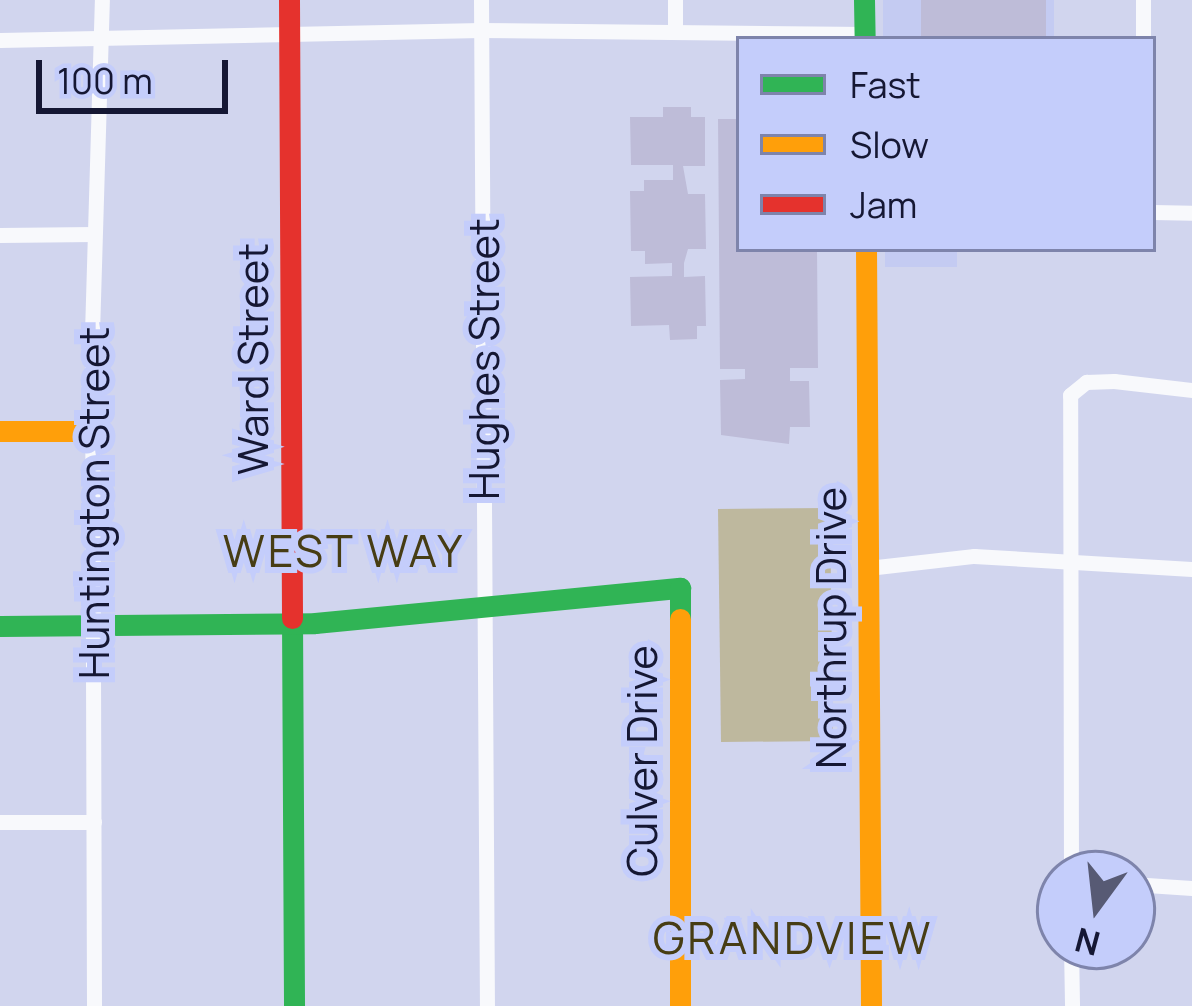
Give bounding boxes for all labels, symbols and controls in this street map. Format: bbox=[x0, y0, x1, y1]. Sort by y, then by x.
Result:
scale bar bbox=[42, 36, 234, 110]
legend bbox=[736, 36, 1156, 252]
text: 100 m bbox=[57, 56, 153, 105]
text: Fast bbox=[850, 60, 921, 109]
text: Slow bbox=[850, 120, 929, 169]
text: Jam bbox=[850, 180, 917, 229]
street label: Hughes Street bbox=[458, 218, 508, 500]
street label: Ward Street bbox=[227, 243, 277, 475]
street label: Huntington Street bbox=[68, 327, 118, 679]
street label: Northrup Drive bbox=[805, 487, 855, 769]
district label: WEST WAY bbox=[222, 524, 466, 578]
street label: Culver Drive bbox=[616, 645, 666, 877]
north arrow bbox=[1036, 850, 1156, 970]
district label: GRANDVIEW bbox=[653, 911, 933, 965]
text: N bbox=[1070, 918, 1105, 967]

